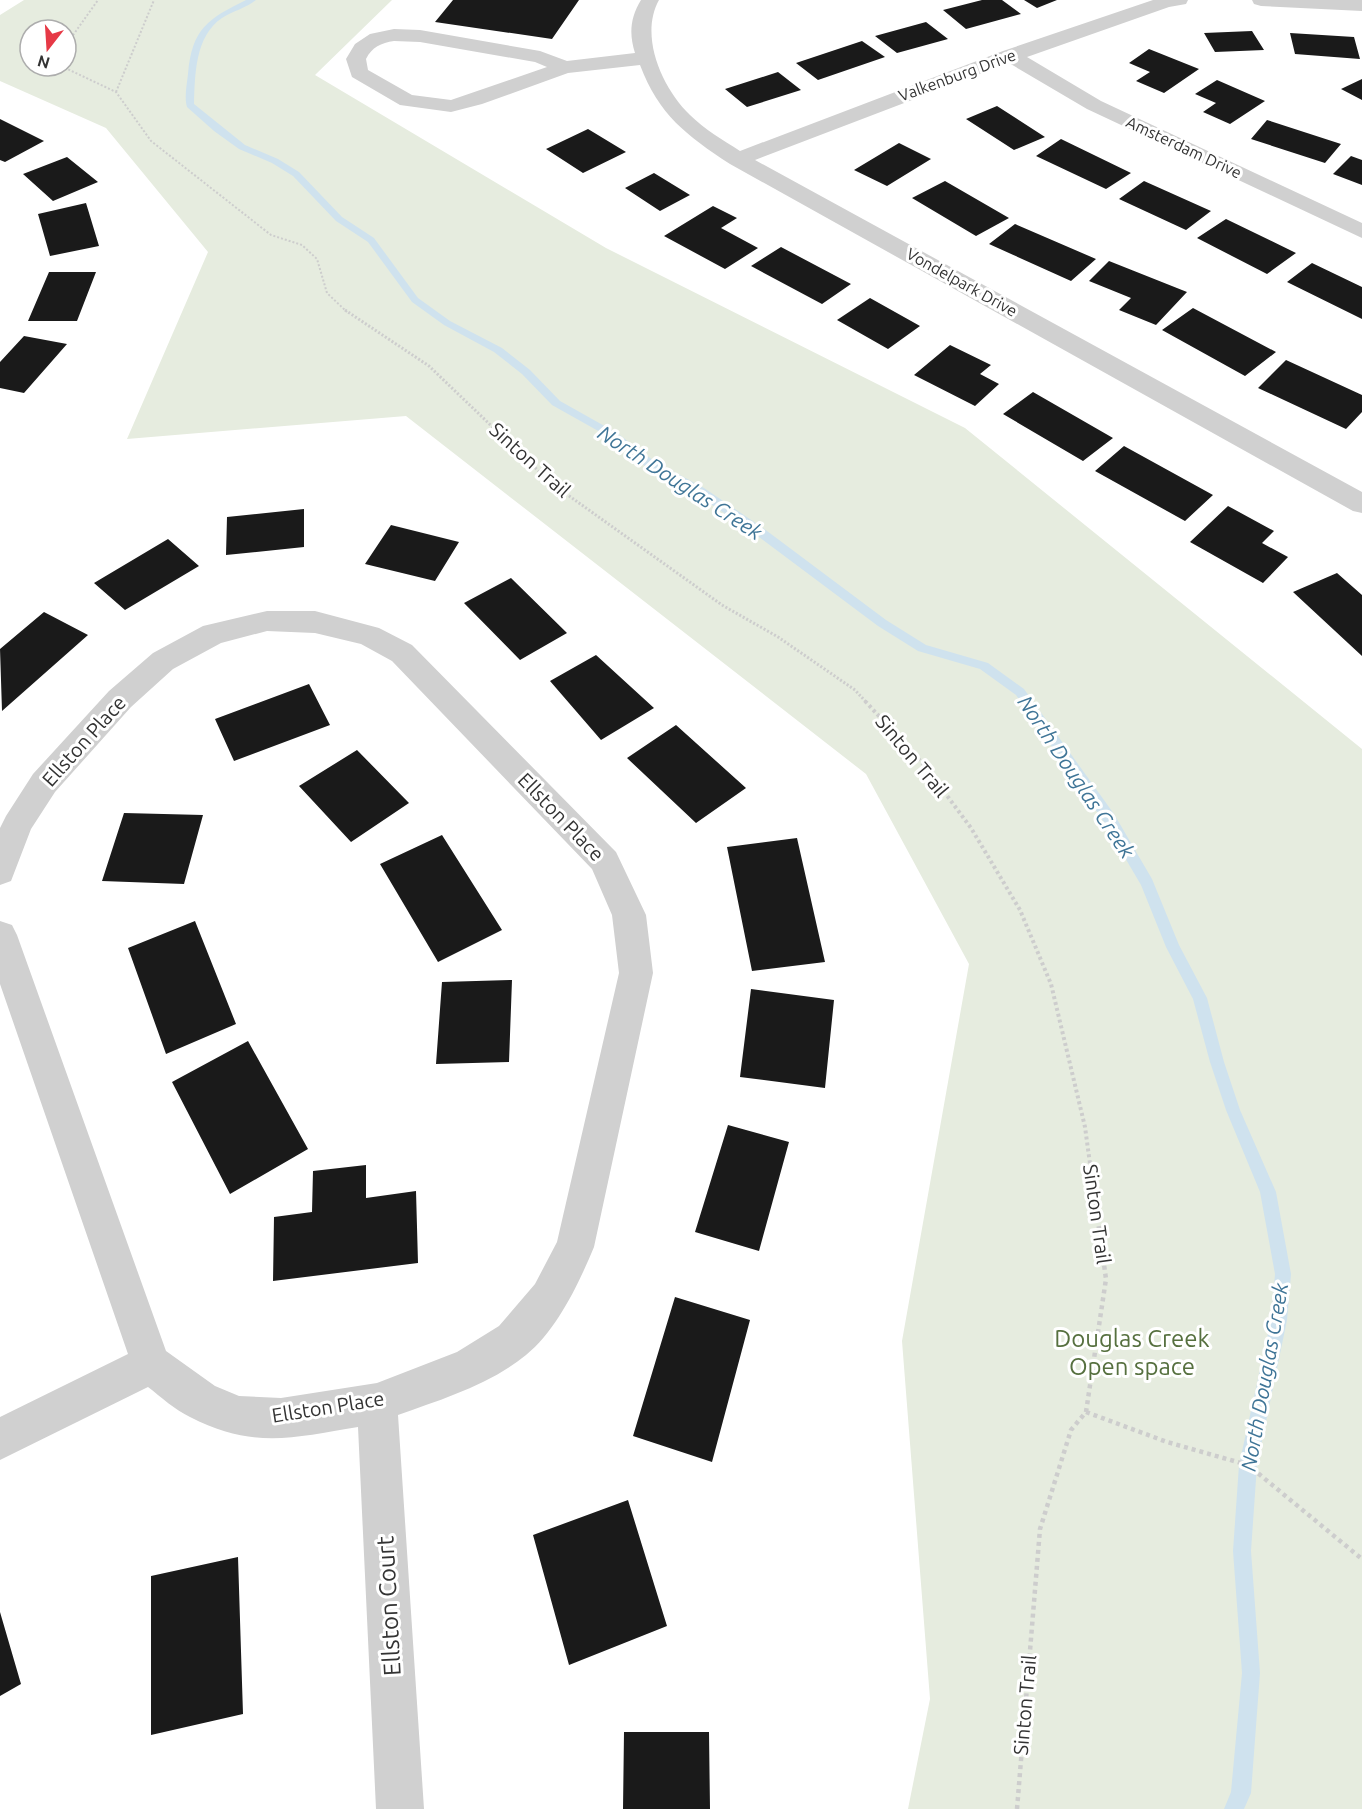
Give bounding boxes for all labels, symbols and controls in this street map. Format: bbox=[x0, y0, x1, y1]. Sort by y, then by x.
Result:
north arrow bbox=[18, 18, 78, 78]
street label: Valkenburg Drive bbox=[896, 45, 1018, 105]
text: N bbox=[35, 52, 52, 73]
street label: Amsterdam Drive bbox=[1123, 112, 1245, 182]
street label: Vondelpark Drive bbox=[904, 244, 1020, 320]
street label: Sinton Trail bbox=[485, 417, 575, 502]
water label: North Douglas Creek bbox=[594, 420, 767, 544]
water label: North Douglas Creek bbox=[1013, 690, 1140, 863]
street label: Ellston Place bbox=[37, 691, 130, 791]
street label: Sinton Trail bbox=[871, 710, 954, 802]
street label: Ellston Place bbox=[514, 768, 609, 866]
street label: Sinton Trail bbox=[1079, 1162, 1116, 1265]
water label: North Douglas Creek bbox=[1236, 1280, 1292, 1473]
park label: Douglas Creek Open space bbox=[1054, 1325, 1210, 1380]
street label: Ellston Place bbox=[270, 1386, 386, 1427]
street label: Ellston Court bbox=[371, 1535, 406, 1677]
street label: Sinton Trail bbox=[1009, 1654, 1040, 1756]

